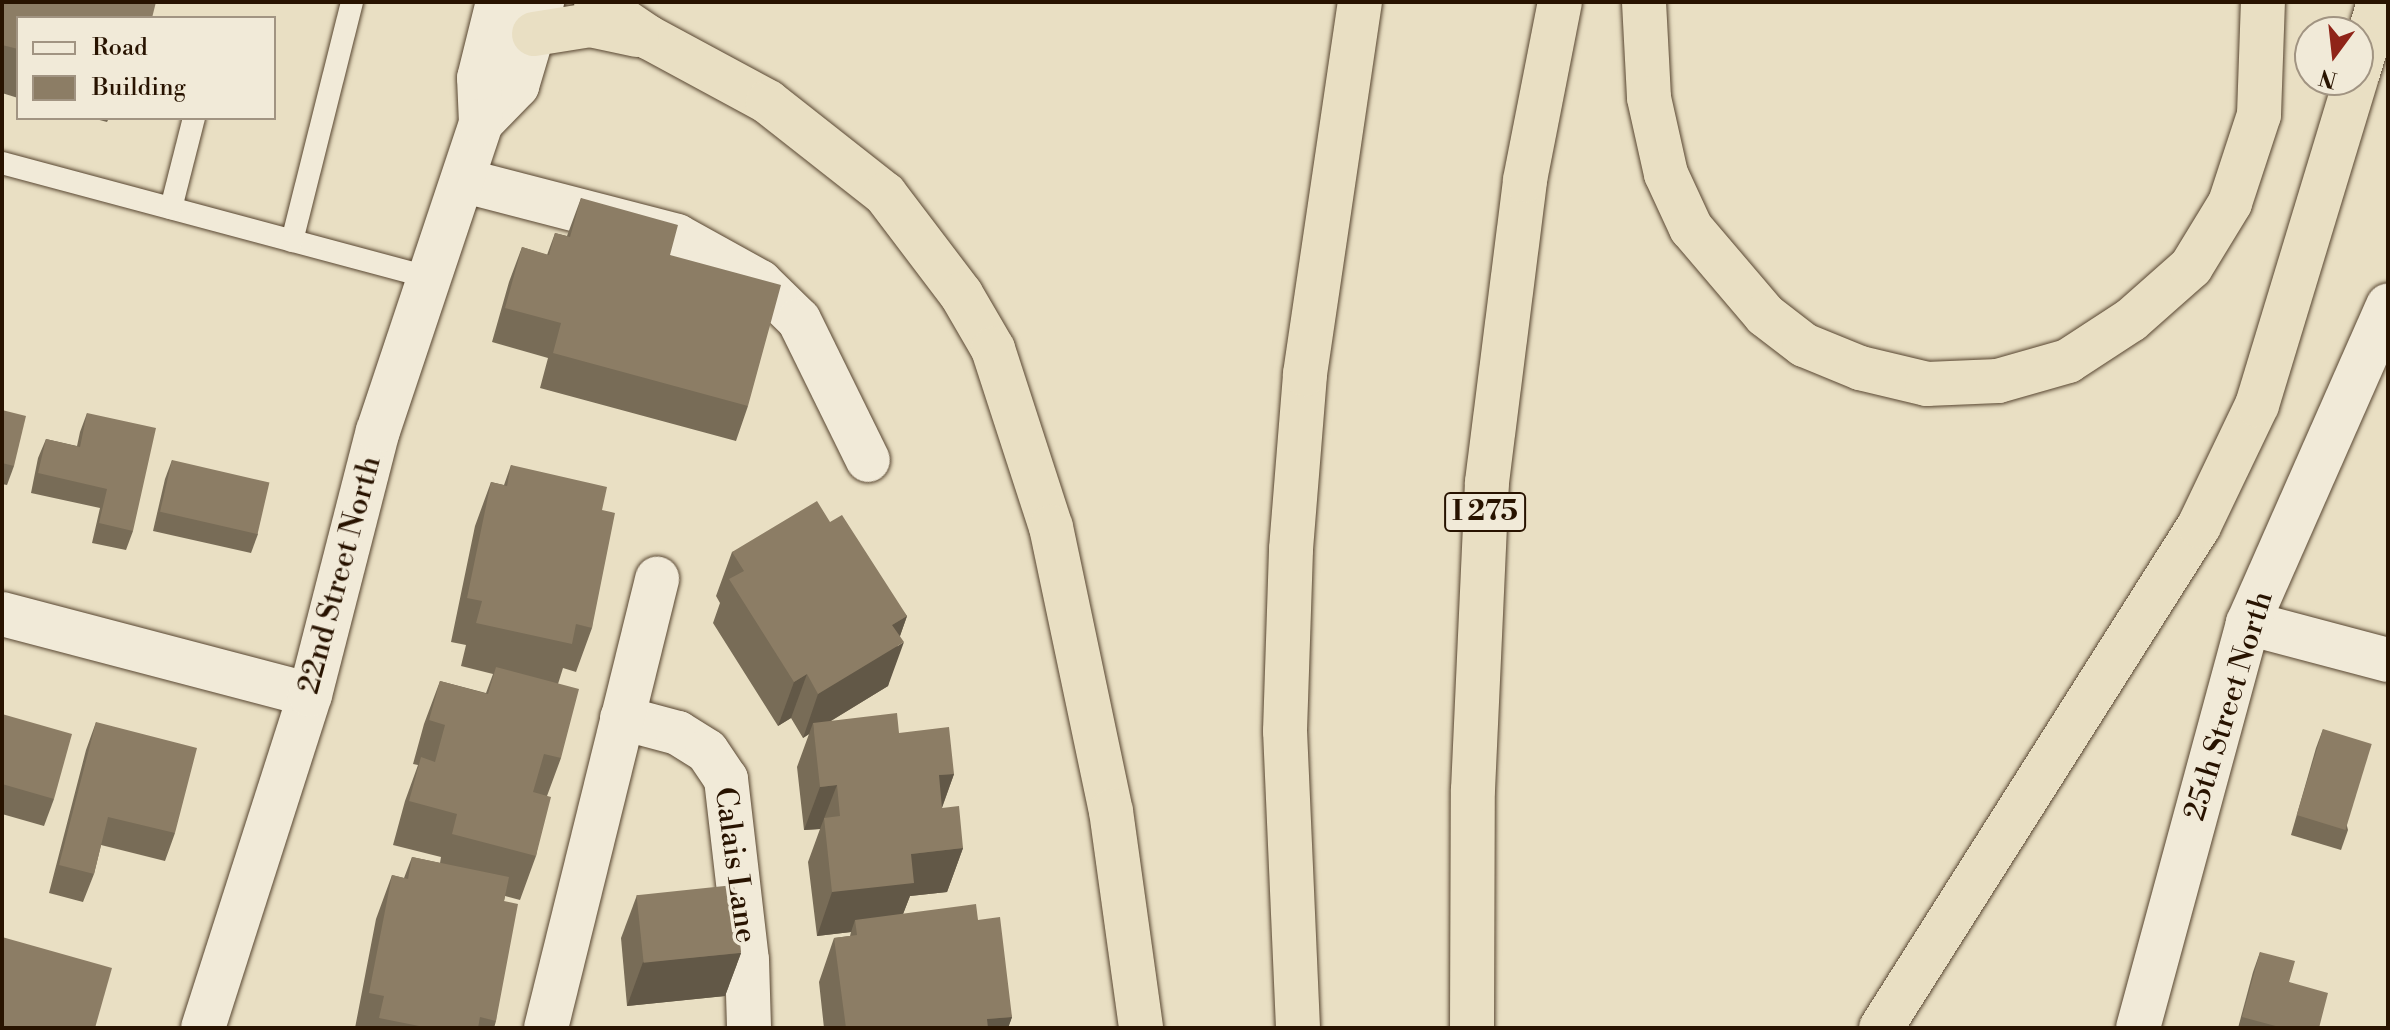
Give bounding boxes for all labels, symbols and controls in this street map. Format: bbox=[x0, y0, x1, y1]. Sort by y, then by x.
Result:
legend bbox=[16, 16, 276, 120]
north arrow bbox=[2294, 16, 2374, 96]
text: Road bbox=[92, 33, 148, 63]
text: N bbox=[2316, 62, 2340, 93]
text: Building bbox=[92, 73, 186, 103]
street label: 22nd Street North bbox=[291, 452, 389, 698]
road number: I 275 bbox=[1443, 488, 1527, 536]
street label: 25th Street North bbox=[2177, 587, 2281, 825]
street label: Calais Lane bbox=[706, 785, 764, 945]

